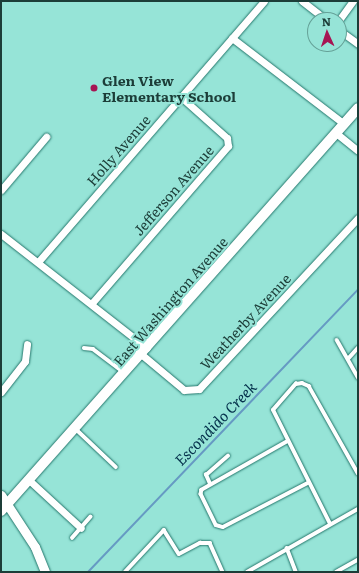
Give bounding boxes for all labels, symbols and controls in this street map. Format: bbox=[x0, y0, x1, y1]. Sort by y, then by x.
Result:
north arrow bbox=[307, 12, 347, 52]
text: N bbox=[321, 13, 331, 29]
place label: Glen View Elementary School bbox=[102, 72, 236, 104]
marker: Glen View Elementary School bbox=[89, 83, 99, 93]
street label: Holly Avenue bbox=[83, 111, 153, 189]
street label: Jefferson Avenue bbox=[129, 142, 217, 238]
street label: East Washington Avenue bbox=[109, 233, 231, 369]
street label: Weatherby Avenue bbox=[196, 270, 294, 372]
water label: Escondido Creek bbox=[170, 377, 260, 469]

